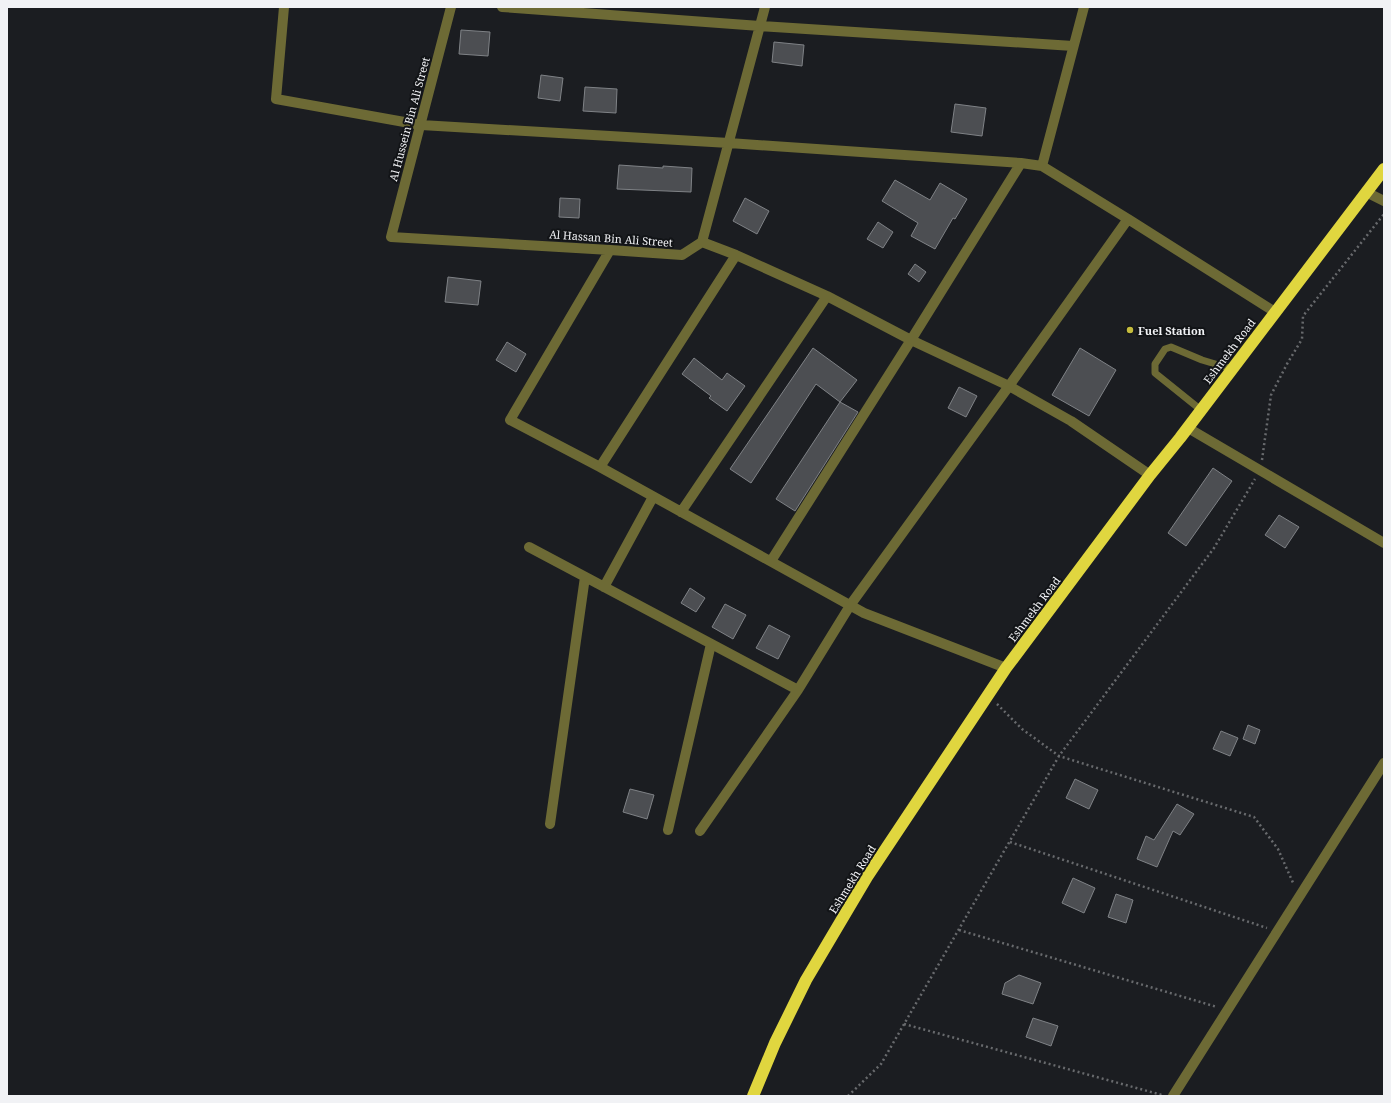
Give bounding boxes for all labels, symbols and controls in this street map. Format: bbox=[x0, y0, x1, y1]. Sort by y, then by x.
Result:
street label: Al Hussein Bin Ali Street bbox=[385, 55, 433, 183]
street label: Al Hassan Bin Ali Street bbox=[549, 226, 673, 250]
street label: Eshmekh Road bbox=[1200, 315, 1259, 387]
place label: Fuel Station bbox=[1138, 323, 1206, 338]
marker: Fuel Station bbox=[1125, 325, 1135, 335]
street label: Eshmekh Road bbox=[1005, 573, 1064, 645]
street label: Eshmekh Road bbox=[825, 842, 879, 916]

